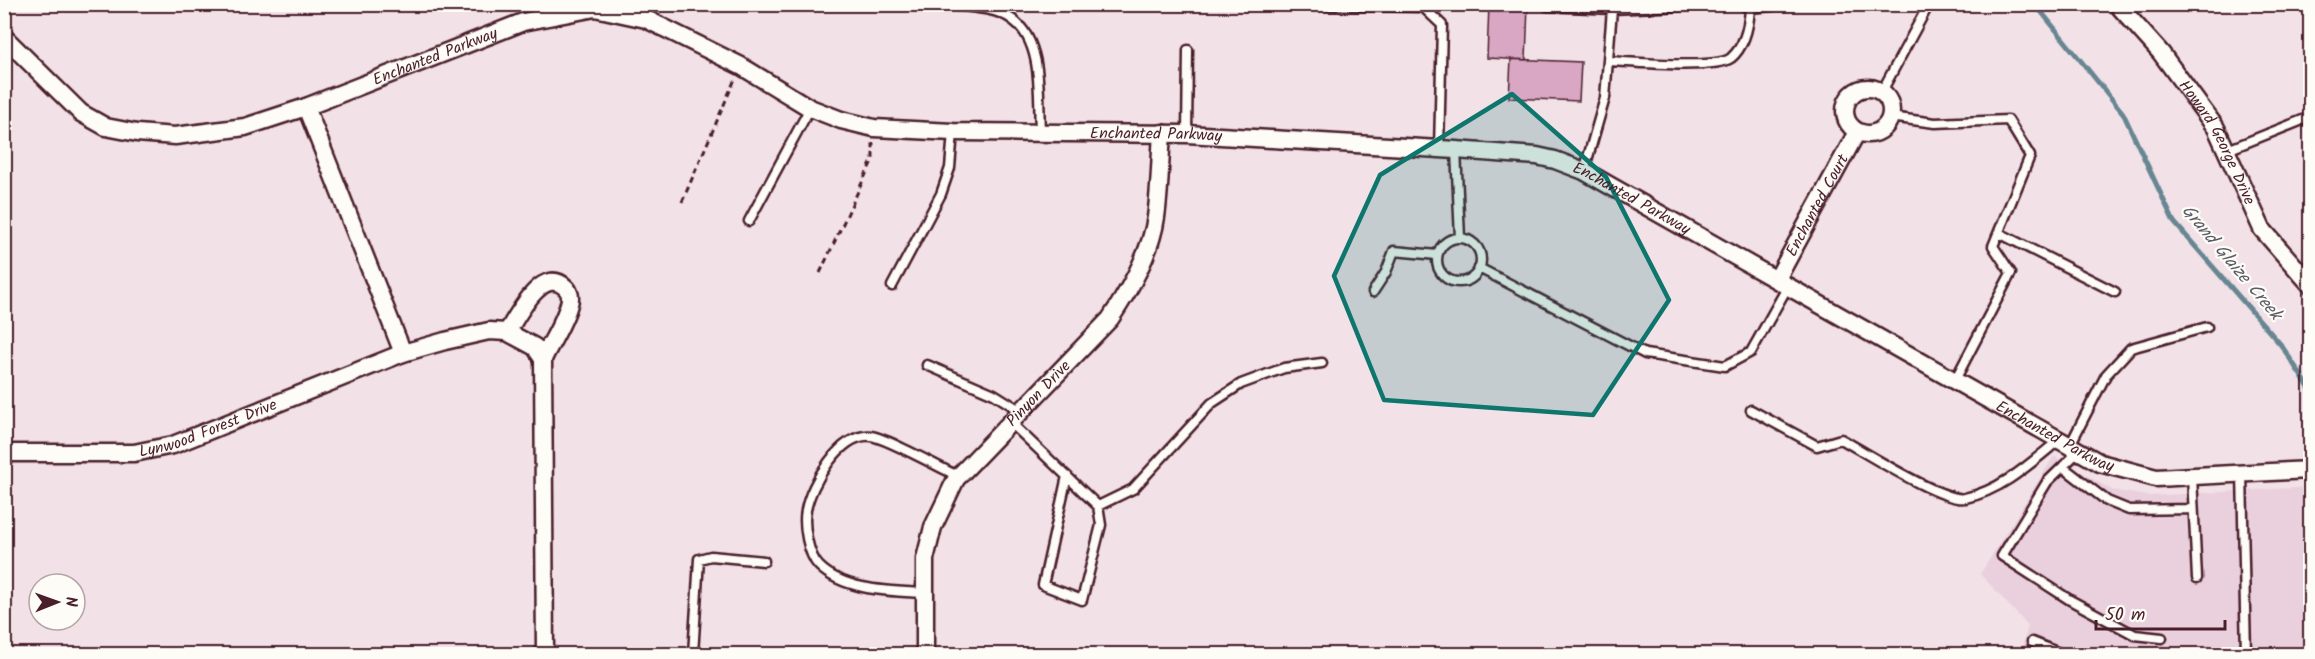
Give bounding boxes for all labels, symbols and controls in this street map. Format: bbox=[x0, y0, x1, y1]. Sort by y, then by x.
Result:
street label: Enchanted Parkway bbox=[369, 20, 502, 92]
street label: Howard George Drive bbox=[2172, 75, 2262, 209]
street label: Enchanted Parkway bbox=[1090, 121, 1223, 149]
street label: Enchanted Court bbox=[1779, 149, 1856, 261]
street label: Enchanted Parkway bbox=[1569, 155, 1696, 242]
water label: Grand Glaize Creek bbox=[2174, 199, 2290, 329]
street label: Pinyon Drive bbox=[1000, 354, 1077, 432]
street label: Lynwood Forest Drive bbox=[137, 392, 281, 464]
street label: Enchanted Parkway bbox=[1991, 394, 2117, 479]
north arrow bbox=[27, 572, 87, 632]
scale bar bbox=[2096, 593, 2225, 631]
text: N bbox=[58, 596, 83, 607]
text: 50 m bbox=[2105, 601, 2145, 630]

